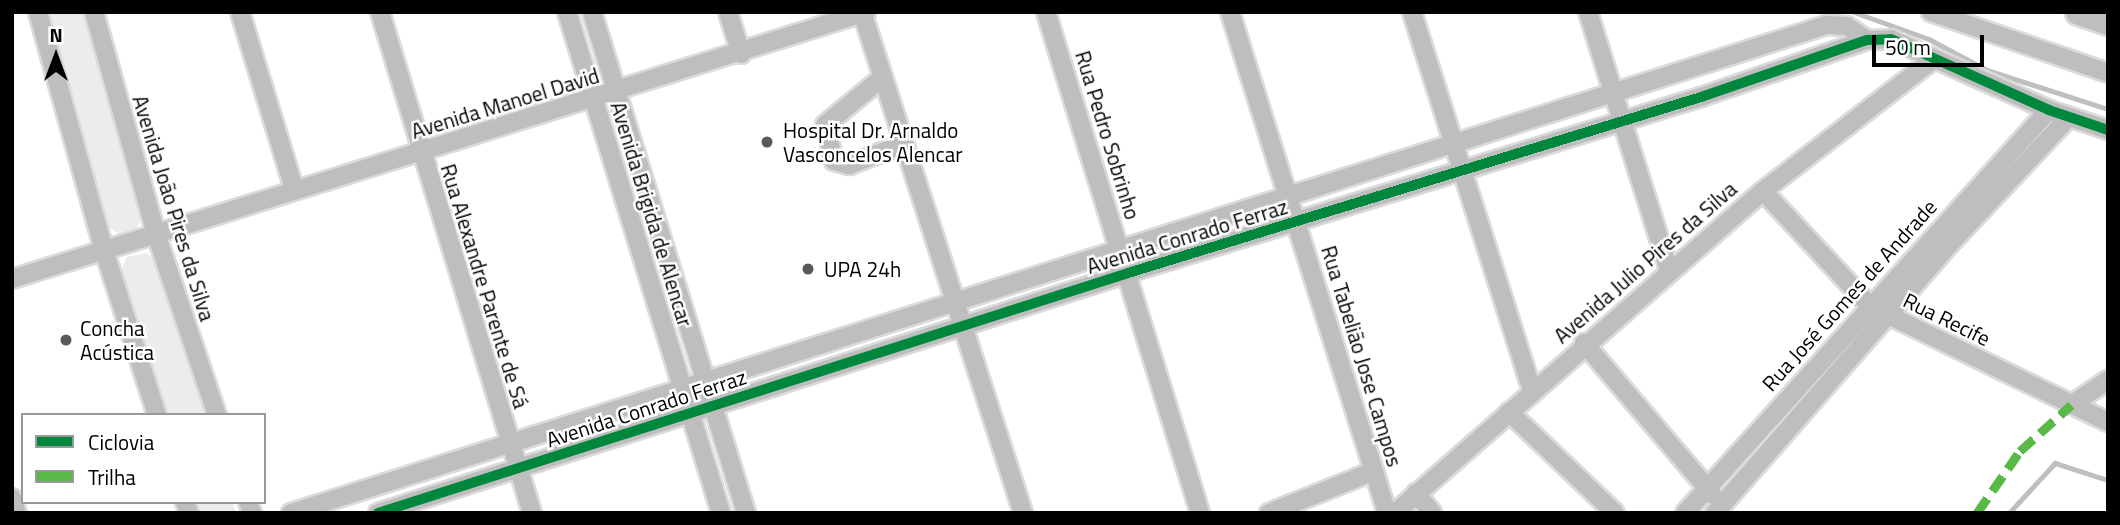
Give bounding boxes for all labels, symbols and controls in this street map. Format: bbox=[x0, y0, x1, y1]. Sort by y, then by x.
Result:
text: N bbox=[49, 20, 63, 49]
north arrow bbox=[21, 21, 91, 91]
scale bar bbox=[1875, 21, 1987, 65]
text: 50 m bbox=[1885, 31, 1931, 63]
street label: Rua Pedro Sobrinho bbox=[1070, 48, 1146, 222]
street label: Avenida Manoel David bbox=[408, 62, 602, 144]
street label: Avenida João Pires da Silva bbox=[128, 92, 220, 324]
street label: Avenida Brigida de Alencar bbox=[606, 99, 698, 329]
place label: Hospital Dr. Arnaldo Vasconcelos Alencar bbox=[783, 117, 962, 167]
marker: Hospital Dr. Arnaldo Vasconcelos Alencar bbox=[757, 132, 777, 152]
street label: Rua Alexandre Parente de Sá bbox=[436, 161, 534, 411]
street label: Avenida Julio Pires da Silva bbox=[1549, 176, 1741, 348]
street label: Avenida Conrado Ferraz bbox=[1083, 193, 1291, 279]
street label: Rua José Gomes de Andrade bbox=[1756, 194, 1942, 396]
street label: Rua Tabelião Jose Campos bbox=[1316, 243, 1408, 469]
place label: UPA 24h bbox=[824, 256, 901, 282]
marker: UPA 24h bbox=[798, 259, 818, 279]
street label: Rua Recife bbox=[1899, 287, 1995, 351]
place label: Concha Acústica bbox=[80, 315, 154, 365]
marker: Concha Acústica bbox=[58, 332, 74, 348]
street label: Avenida Conrado Ferraz bbox=[543, 364, 749, 452]
legend bbox=[21, 413, 266, 504]
text: Ciclovia bbox=[88, 426, 154, 458]
text: Trilha bbox=[88, 461, 136, 493]

